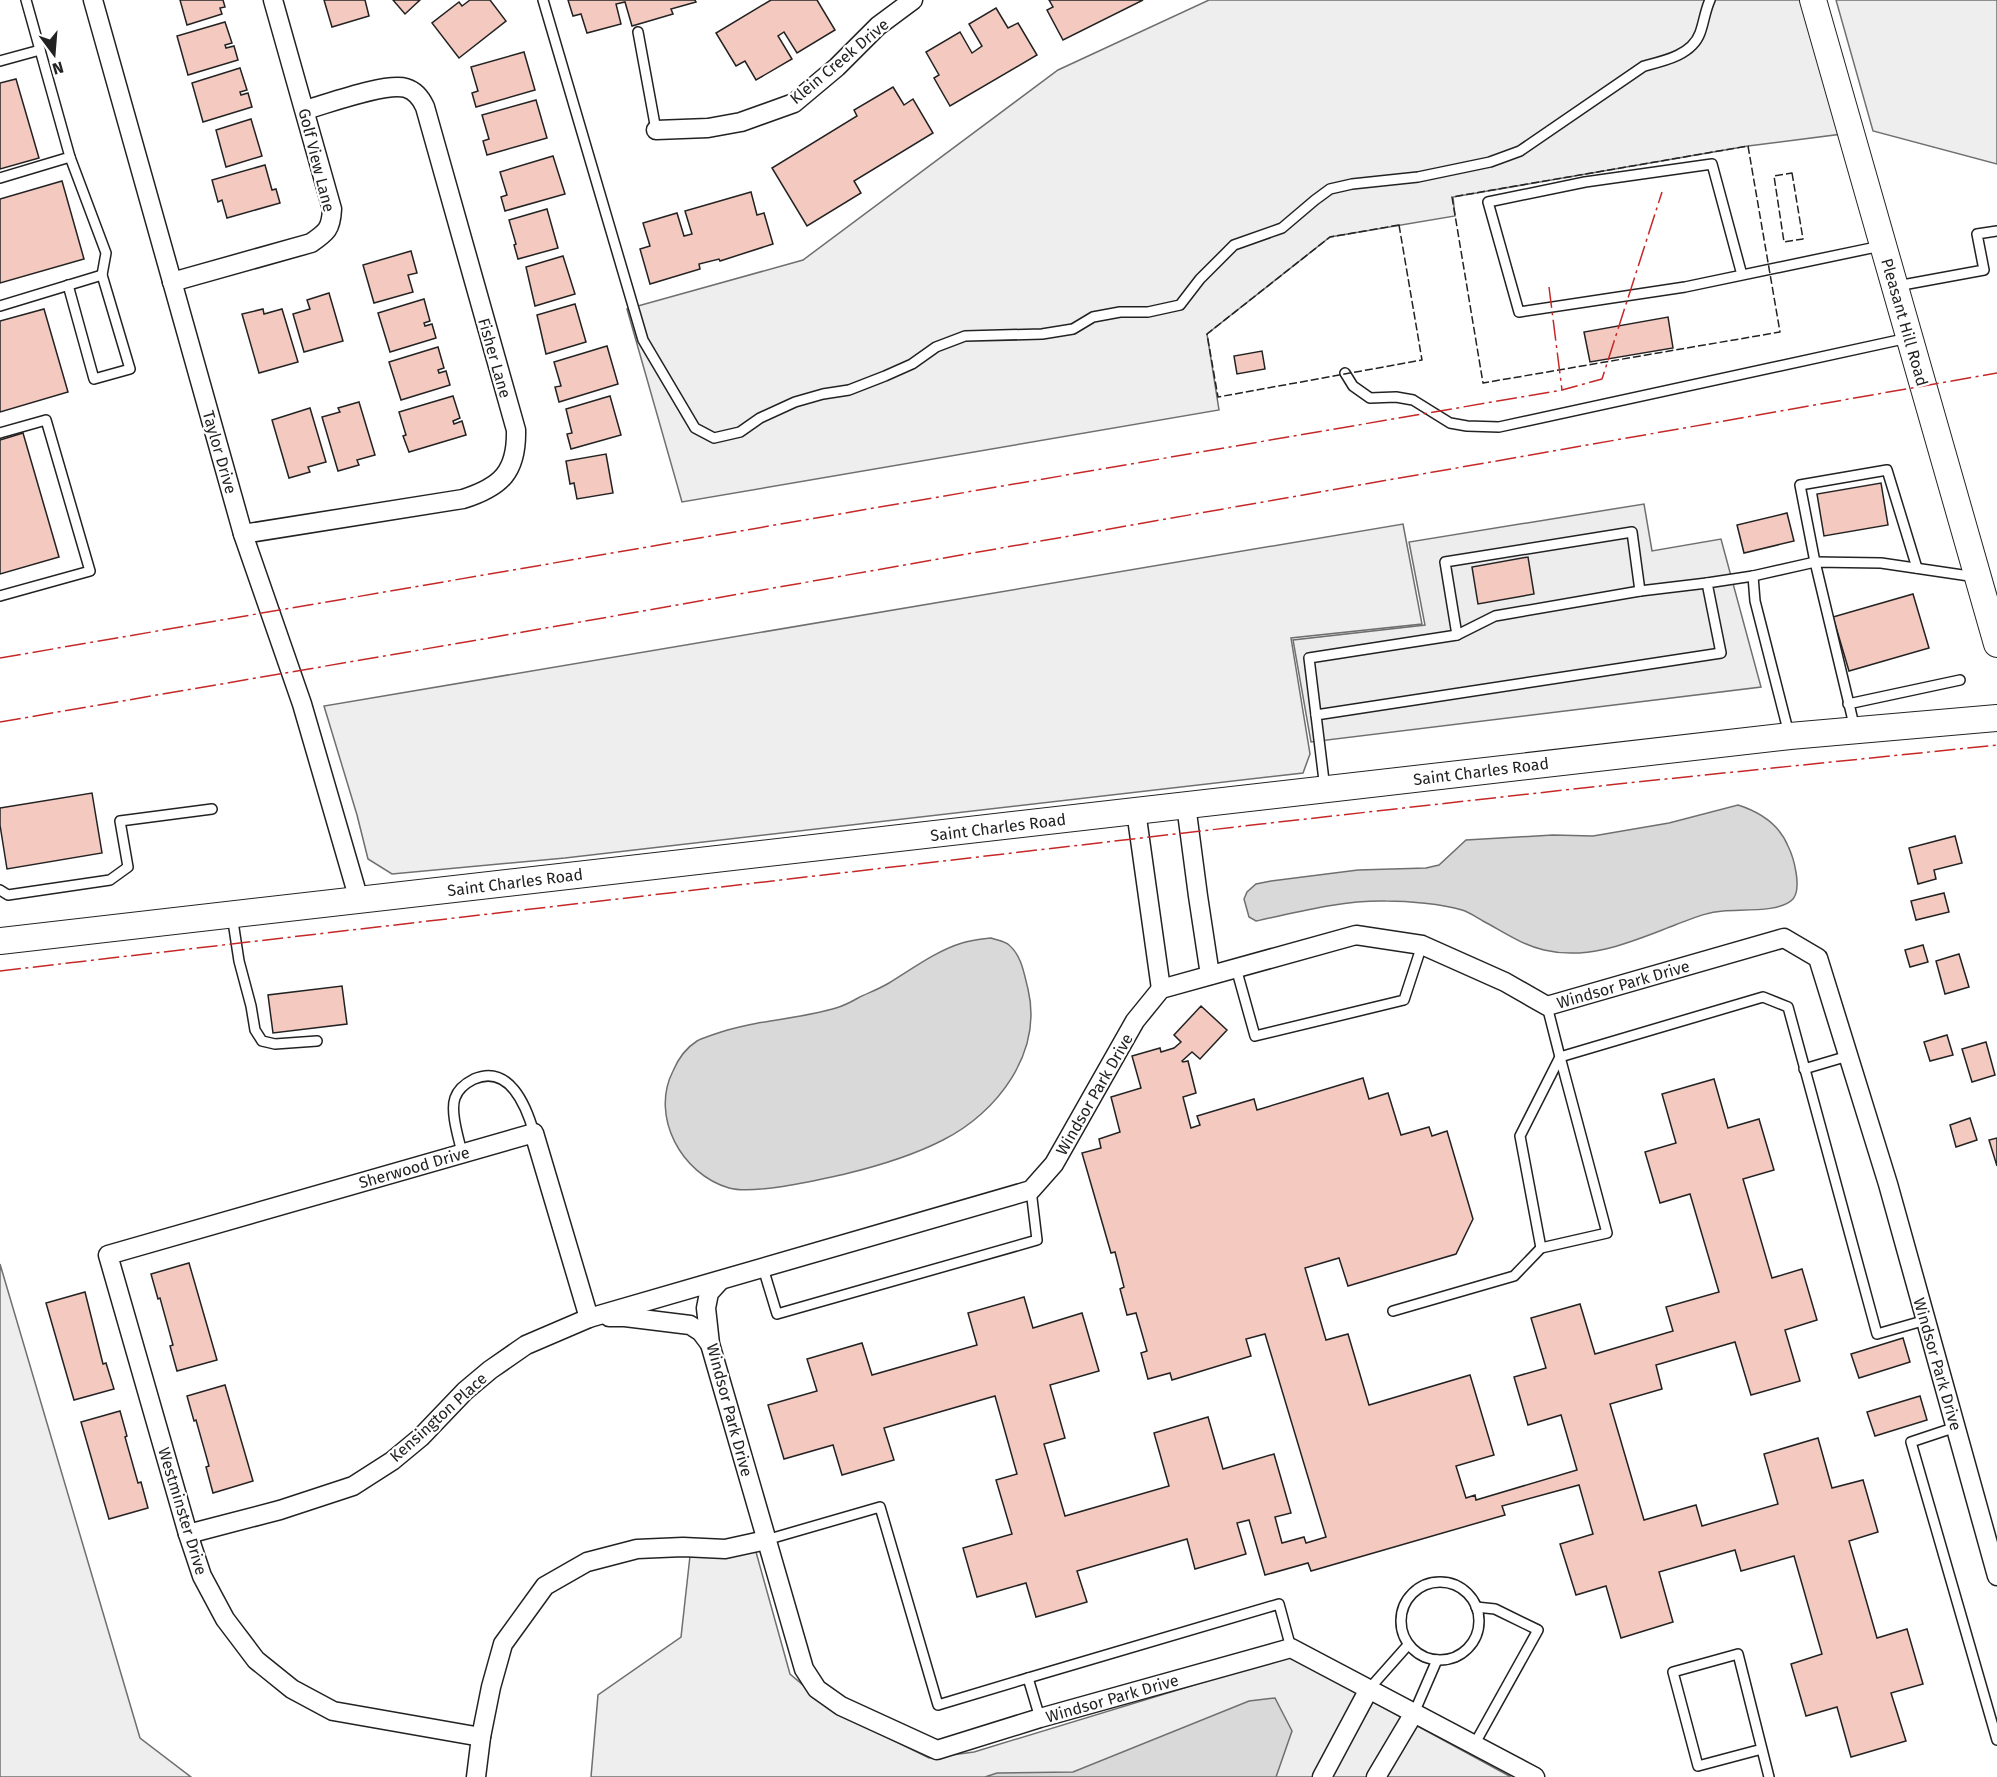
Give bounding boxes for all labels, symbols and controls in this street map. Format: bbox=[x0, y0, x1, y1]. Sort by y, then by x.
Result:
street label: Klein Creek Drive bbox=[786, 15, 892, 108]
north arrow bbox=[24, 24, 84, 84]
text: N bbox=[50, 57, 66, 79]
street label: Golf View Lane bbox=[294, 106, 339, 214]
street label: Pleasant Hill Road bbox=[1877, 256, 1932, 388]
street label: Fisher Lane bbox=[474, 316, 515, 400]
street label: Taylor Drive bbox=[199, 408, 240, 496]
street label: Saint Charles Road bbox=[1412, 754, 1550, 789]
street label: Saint Charles Road bbox=[929, 810, 1067, 845]
street label: Saint Charles Road bbox=[446, 865, 584, 900]
street label: Windsor Park Drive bbox=[1555, 956, 1692, 1013]
street label: Windsor Park Drive bbox=[1052, 1030, 1137, 1158]
street label: Sherwood Drive bbox=[356, 1143, 472, 1192]
street label: Windsor Park Drive bbox=[1909, 1296, 1966, 1433]
street label: Windsor Park Drive bbox=[703, 1341, 756, 1479]
street label: Kensington Place bbox=[386, 1369, 491, 1466]
street label: Westminster Drive bbox=[154, 1445, 211, 1577]
street label: Windsor Park Drive bbox=[1044, 1670, 1181, 1727]

